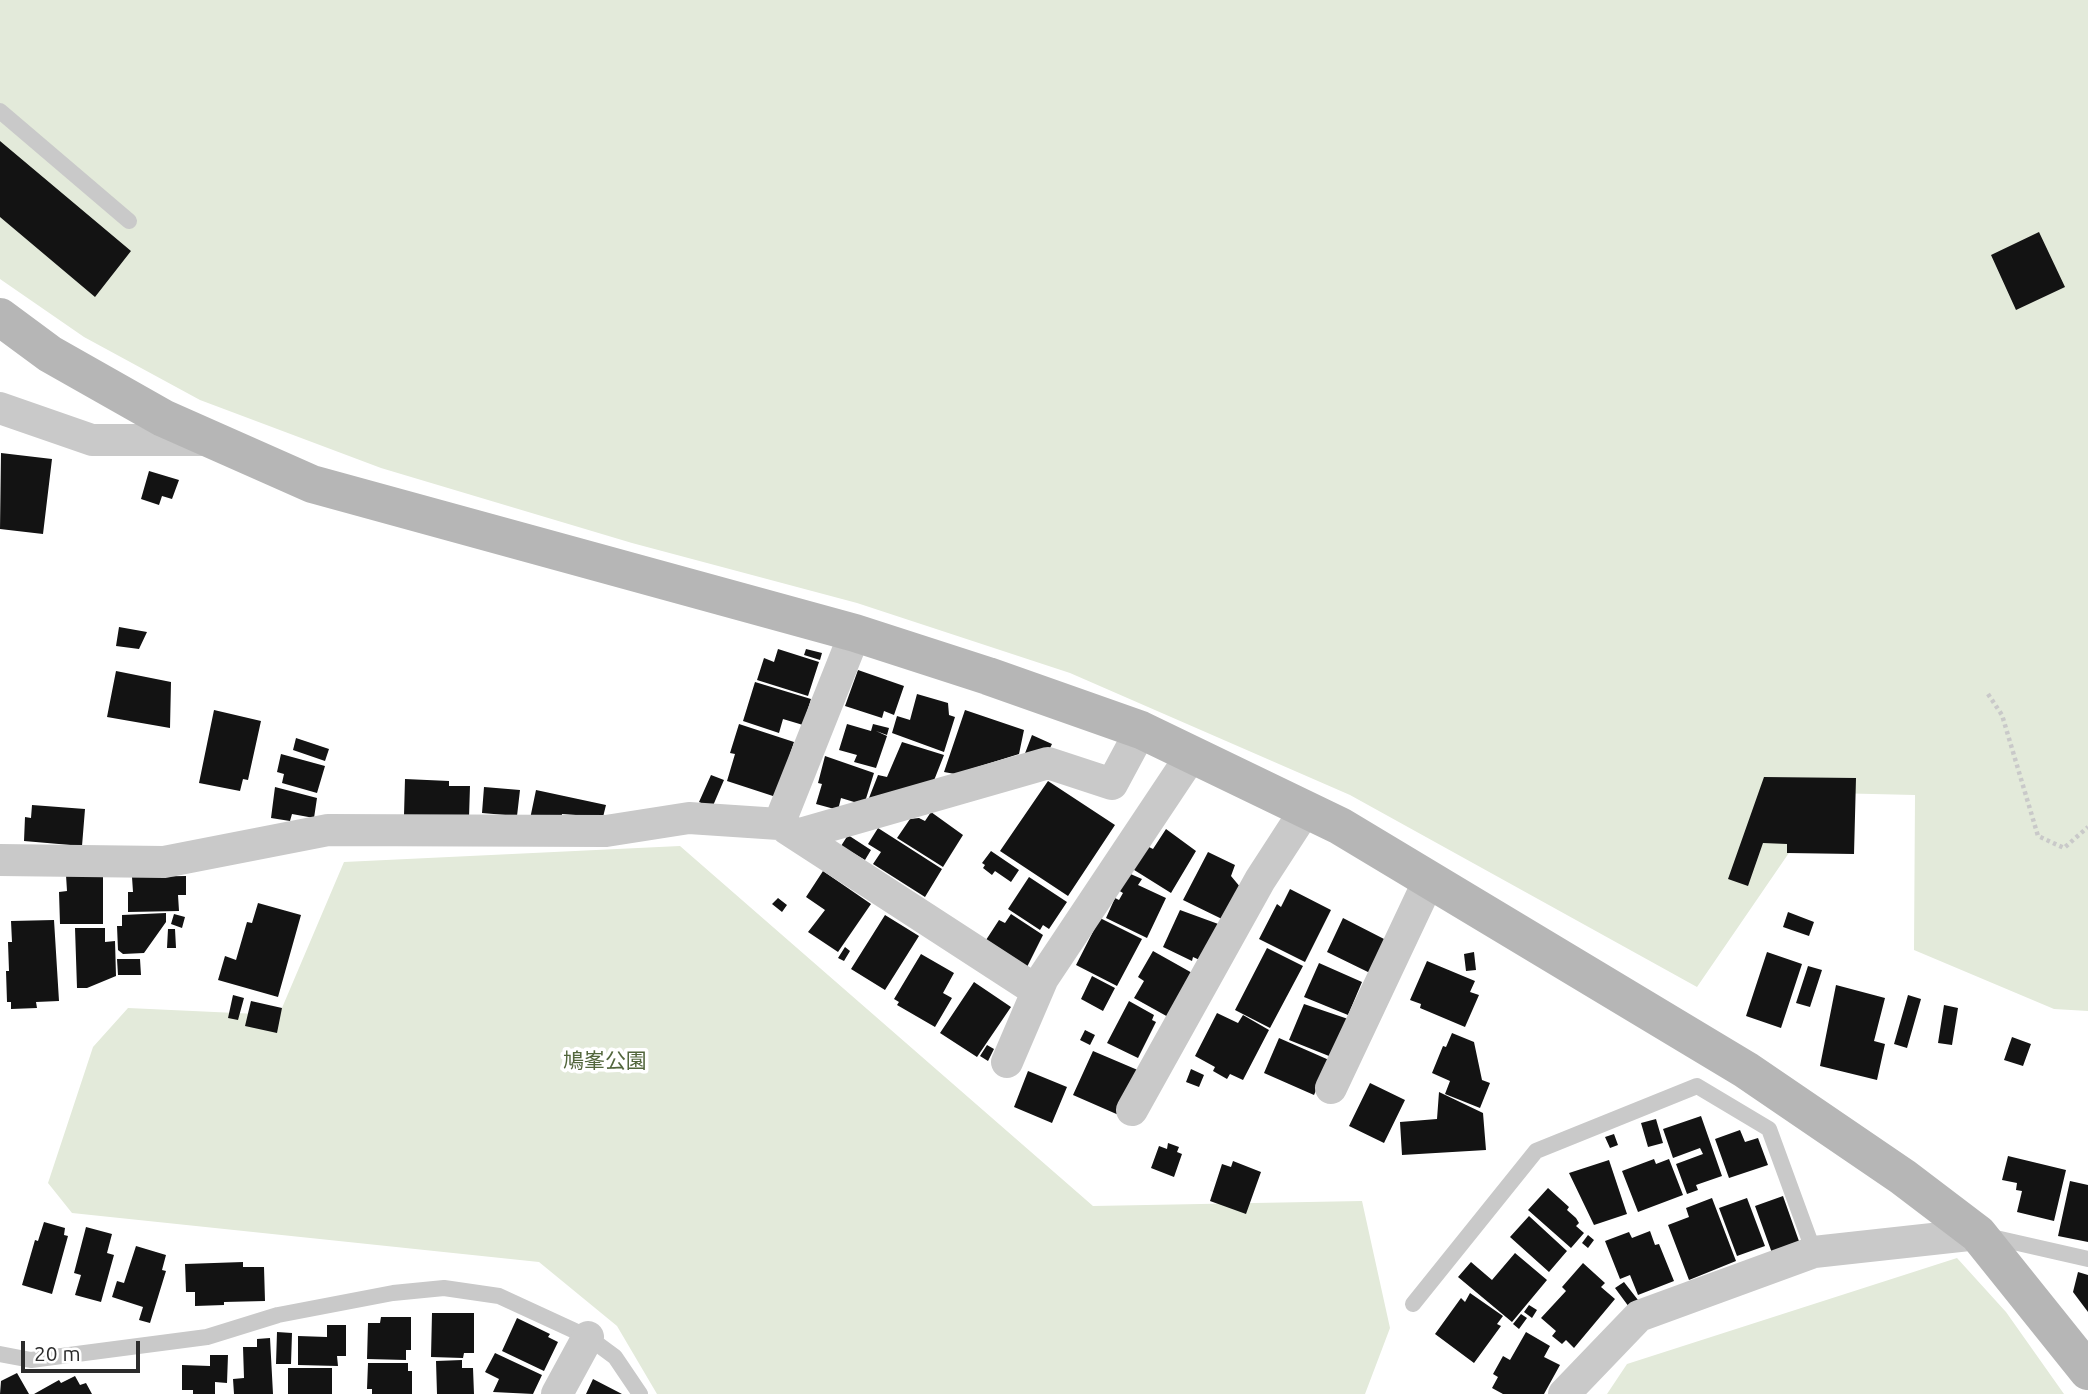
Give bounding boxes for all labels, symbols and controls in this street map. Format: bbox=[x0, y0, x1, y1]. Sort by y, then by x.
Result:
park label: 鳩峯公園 bbox=[563, 1048, 647, 1074]
scale bar bbox=[24, 1328, 144, 1372]
text: 20 m bbox=[34, 1341, 81, 1365]

